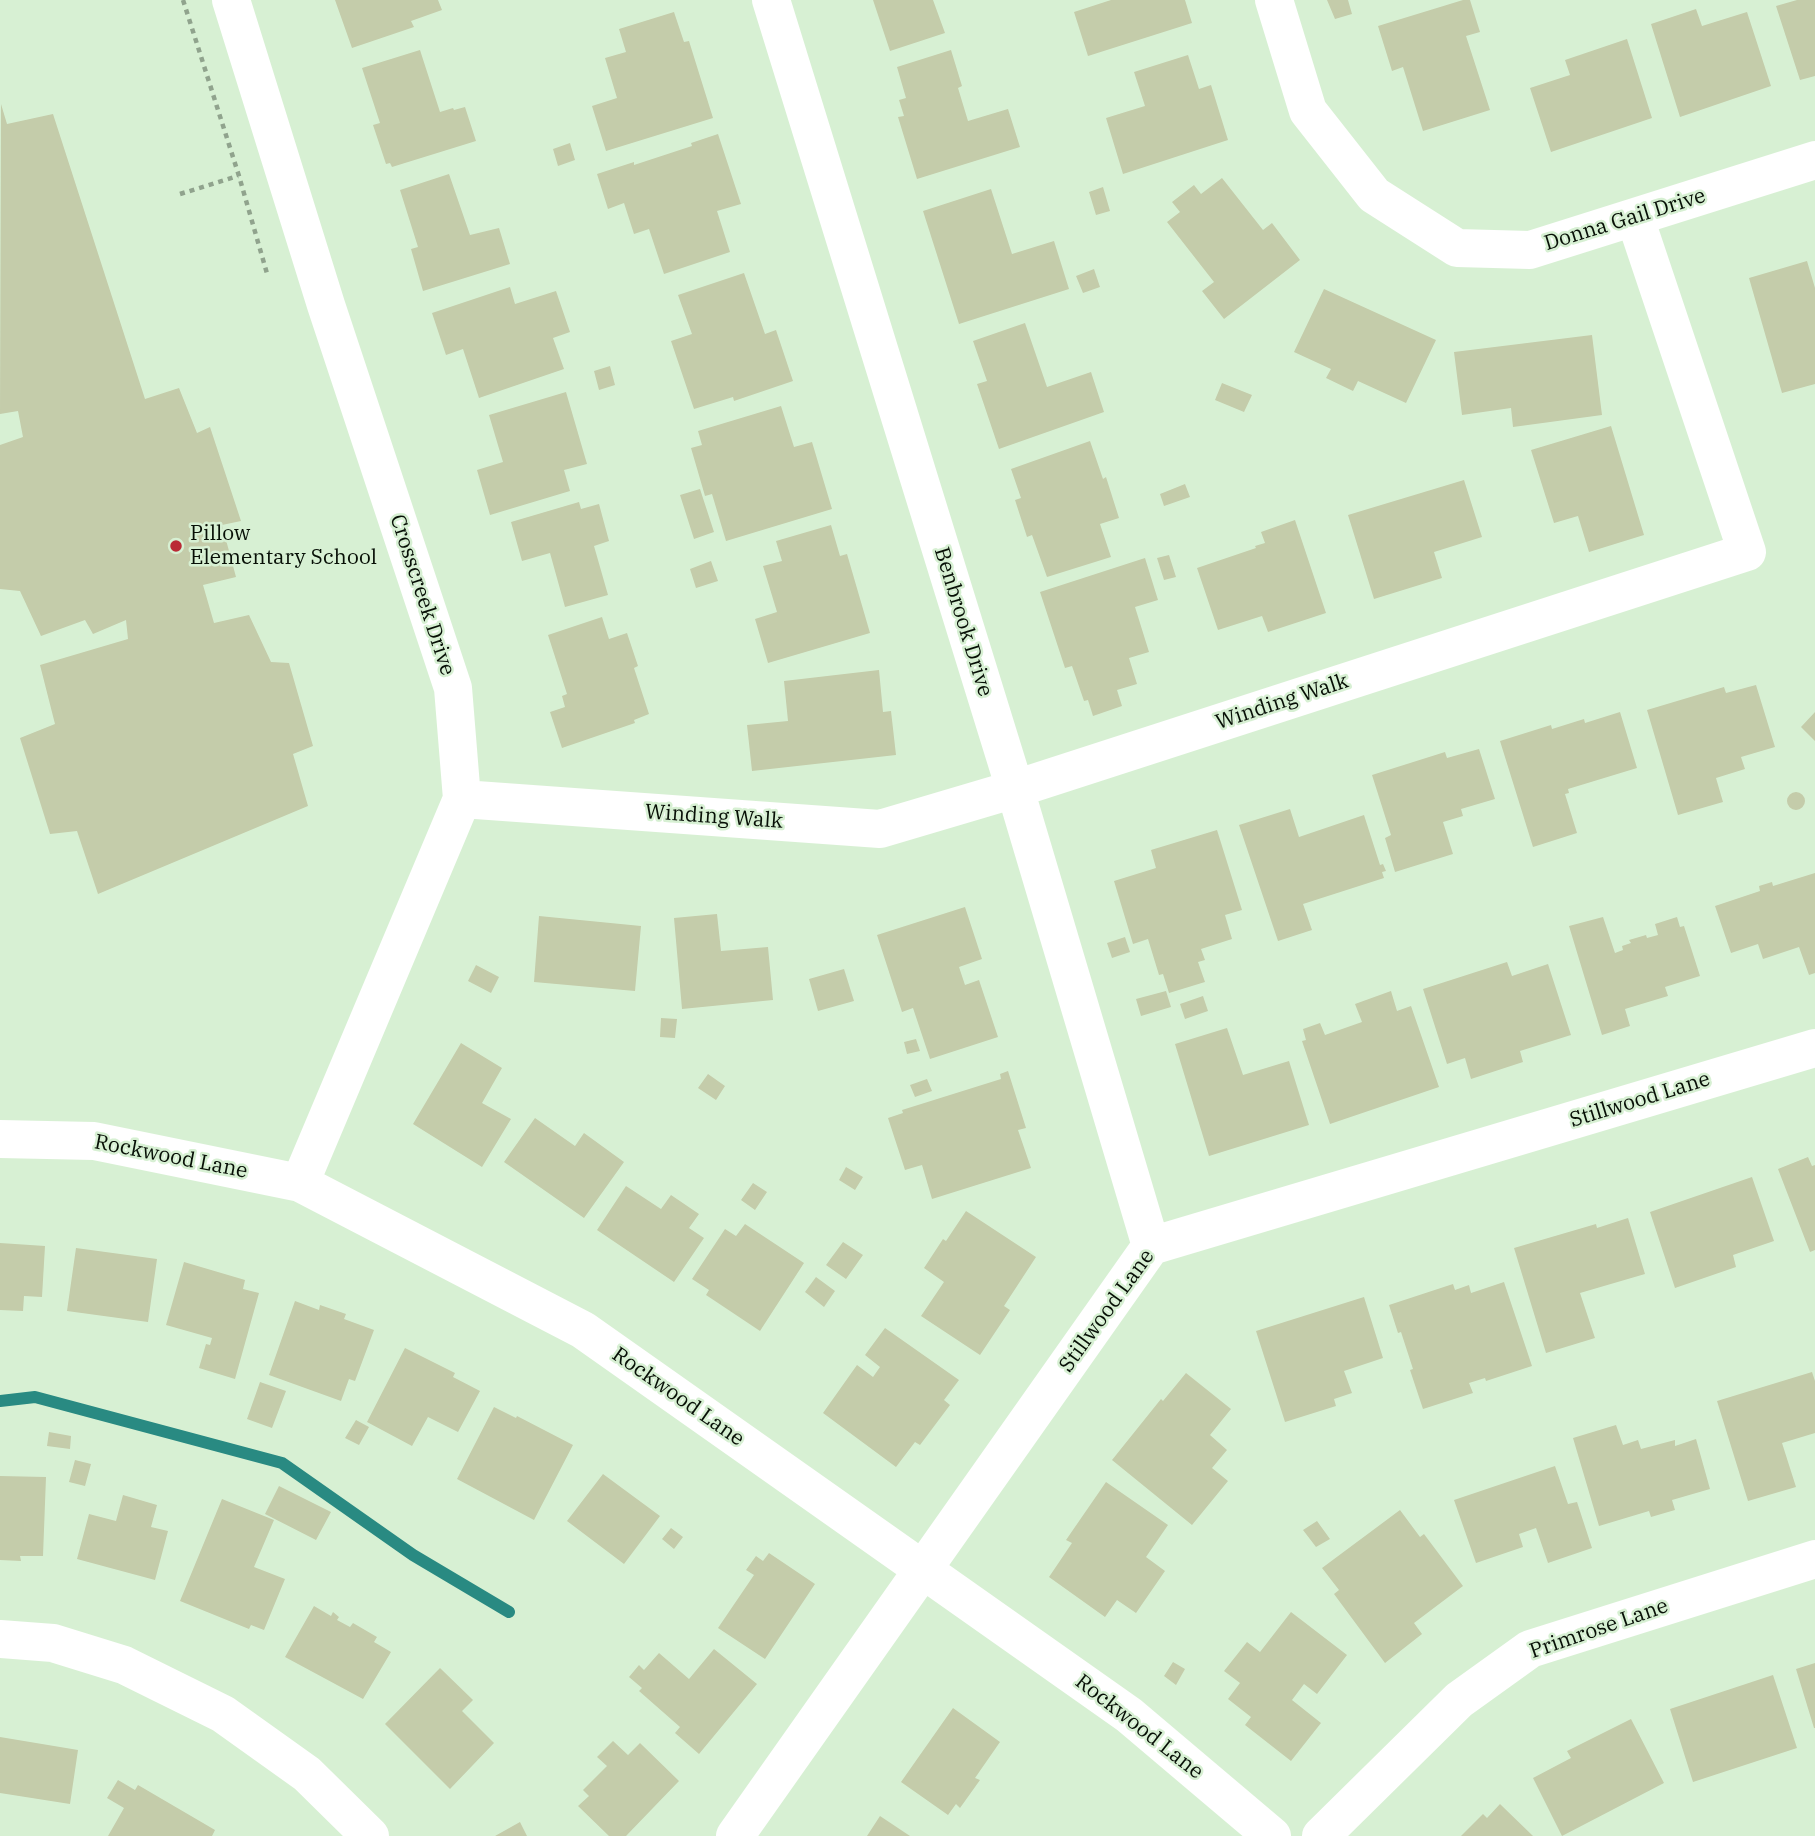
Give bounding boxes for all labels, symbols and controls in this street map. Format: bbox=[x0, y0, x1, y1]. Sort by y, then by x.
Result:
street label: Donna Gail Drive bbox=[1541, 183, 1709, 257]
street label: Crosscreek Drive bbox=[384, 511, 460, 679]
place label: Pillow Elementary School bbox=[190, 521, 377, 571]
marker: Pillow Elementary School bbox=[168, 538, 184, 554]
street label: Benbrook Drive bbox=[928, 544, 998, 700]
street label: Winding Walk bbox=[1212, 669, 1352, 735]
street label: Winding Walk bbox=[644, 800, 784, 834]
street label: Stillwood Lane bbox=[1567, 1067, 1713, 1133]
street label: Rockwood Lane bbox=[92, 1130, 250, 1184]
street label: Stillwood Lane bbox=[1054, 1245, 1160, 1377]
street label: Rockwood Lane bbox=[607, 1342, 749, 1452]
street label: Primrose Lane bbox=[1526, 1593, 1672, 1665]
street label: Rockwood Lane bbox=[1070, 1669, 1208, 1785]

